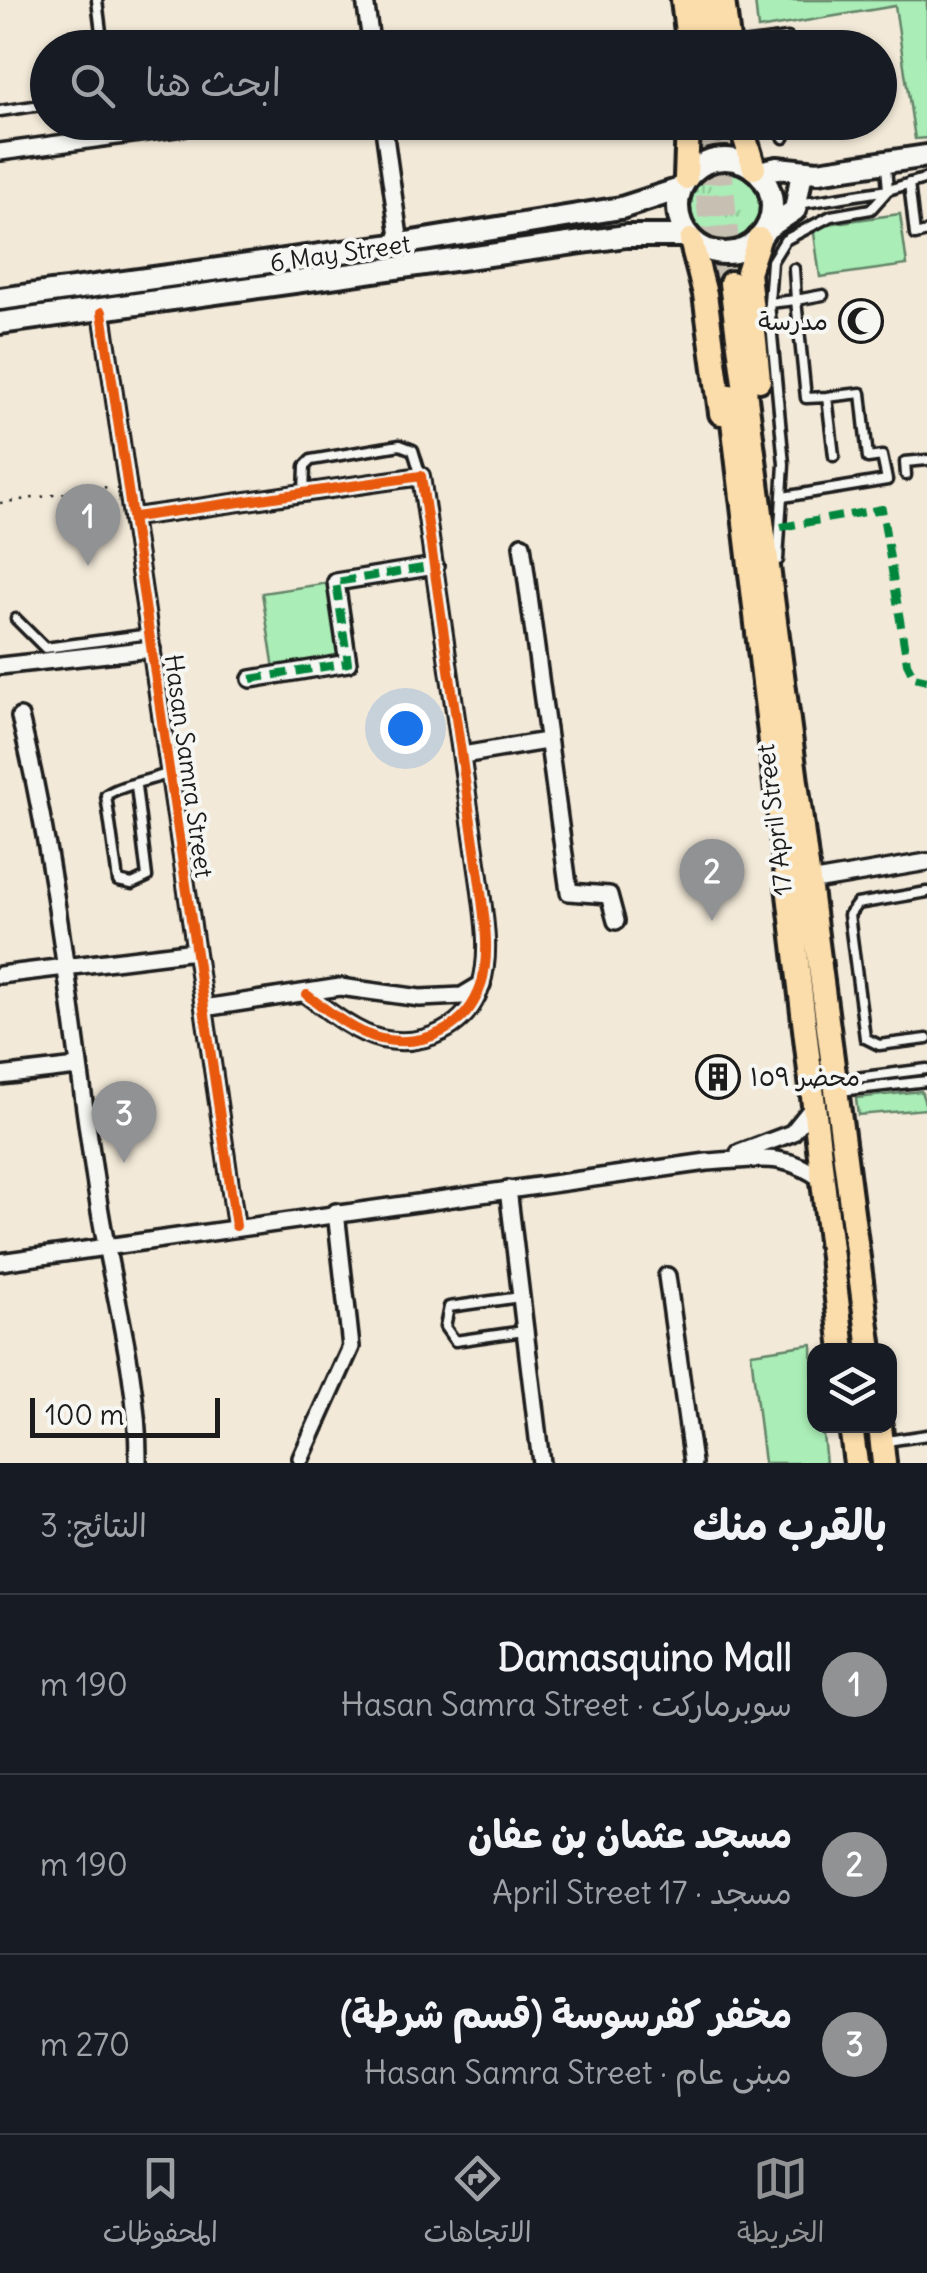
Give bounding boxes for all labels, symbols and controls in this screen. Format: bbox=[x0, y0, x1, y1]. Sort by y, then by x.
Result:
search box bbox=[30, 30, 897, 140]
icon: search bbox=[65, 58, 120, 113]
text: ابحث هنا bbox=[145, 59, 281, 106]
street label: 6 May Street bbox=[268, 227, 412, 279]
mosque icon: مدرسة bbox=[838, 298, 884, 344]
place label: مدرسة bbox=[758, 305, 828, 337]
pin: 1 bbox=[56, 484, 120, 566]
street label: Hasan Samra Street bbox=[157, 652, 221, 880]
your location bbox=[380, 703, 431, 754]
street label: 17 April Street bbox=[749, 742, 799, 898]
pin: 2 bbox=[680, 838, 744, 921]
building icon: محضر ١٥٩ bbox=[695, 1054, 741, 1100]
place label: محضر ١٥٩ bbox=[750, 1061, 860, 1093]
pin: 3 bbox=[92, 1080, 156, 1163]
map controls bbox=[807, 1343, 897, 1433]
button: layers bbox=[807, 1343, 897, 1433]
scale bar bbox=[30, 1393, 220, 1438]
text: 100 m bbox=[45, 1397, 124, 1433]
text: بالقرب منك bbox=[693, 1499, 887, 1551]
text: النتائج: 3 bbox=[40, 1505, 147, 1546]
text: Damasquino Mall bbox=[498, 1634, 792, 1681]
text: 190 m bbox=[40, 1664, 128, 1705]
text: 1 bbox=[848, 1664, 861, 1705]
text: سوبرماركت · Hasan Samra Street bbox=[341, 1684, 792, 1725]
text: مسجد عثمان بن عفان bbox=[468, 1811, 792, 1858]
text: 190 m bbox=[40, 1844, 128, 1885]
text: 2 bbox=[846, 1844, 863, 1885]
text: مسجد · 17 April Street bbox=[492, 1872, 792, 1913]
text: مخفر كفرسوسة (قسم شرطة) bbox=[340, 1991, 792, 2038]
text: 270 m bbox=[40, 2024, 130, 2065]
text: 3 bbox=[845, 2024, 864, 2065]
text: مبنى عام · Hasan Samra Street bbox=[364, 2052, 792, 2093]
tab: المحفوظات bbox=[103, 2151, 218, 2257]
tab: الاتجاهات bbox=[423, 2151, 532, 2257]
tab: الخريطة bbox=[737, 2151, 824, 2257]

